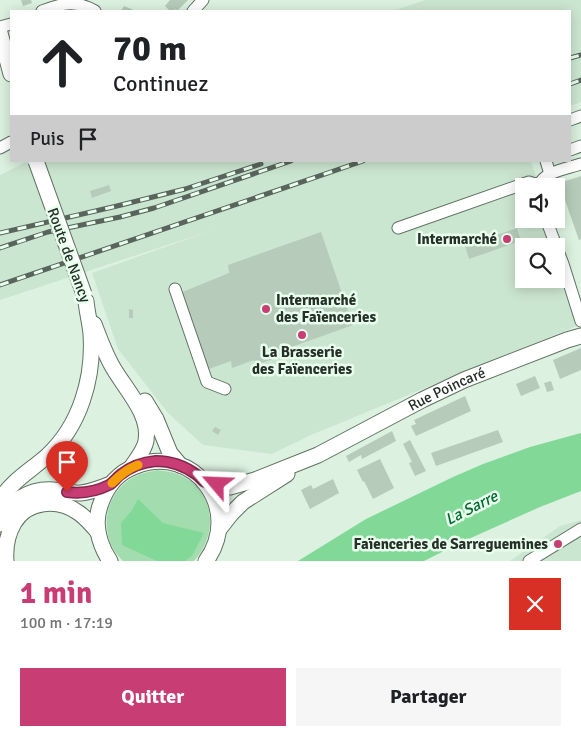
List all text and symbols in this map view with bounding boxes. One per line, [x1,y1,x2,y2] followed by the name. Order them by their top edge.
[113,27,187,70] text: 70 m
[30,30,95,95] icon: ahead
[113,70,208,97] text: Continuez
[74,125,102,153] icon: arrive
[30,127,64,151] text: Puis
[515,178,565,288] map controls
[515,178,565,228] button: sound
[44,205,94,305] street label: Route de Nancy
[417,230,497,248] place label: Intermarché
[501,233,513,245] marker: Intermarché
[515,238,565,288] button: search
[276,291,376,326] place label: Intermarché des Faïenceries
[260,303,272,315] marker: Intermarché des Faïenceries
[296,329,308,341] marker: La Brasserie des Faïenceries
[252,343,352,378] place label: La Brasserie des Faïenceries
[405,364,488,415] street label: Rue Poincaré
[46,441,88,492] pin
[53,448,81,476] icon: arrive
[190,457,242,509] position arrow
[442,486,502,530] water label: La Sarre
[354,535,548,553] place label: Faïenceries de Sarreguemines
[552,538,564,550] marker: Faïenceries de Sarreguemines
[20,575,92,612] text: 1 min
[509,578,561,630] button: close
[20,613,113,633] text: 100 m · 17:19
[20,668,286,726] button: Quitter
[296,668,561,726] button: Partager

